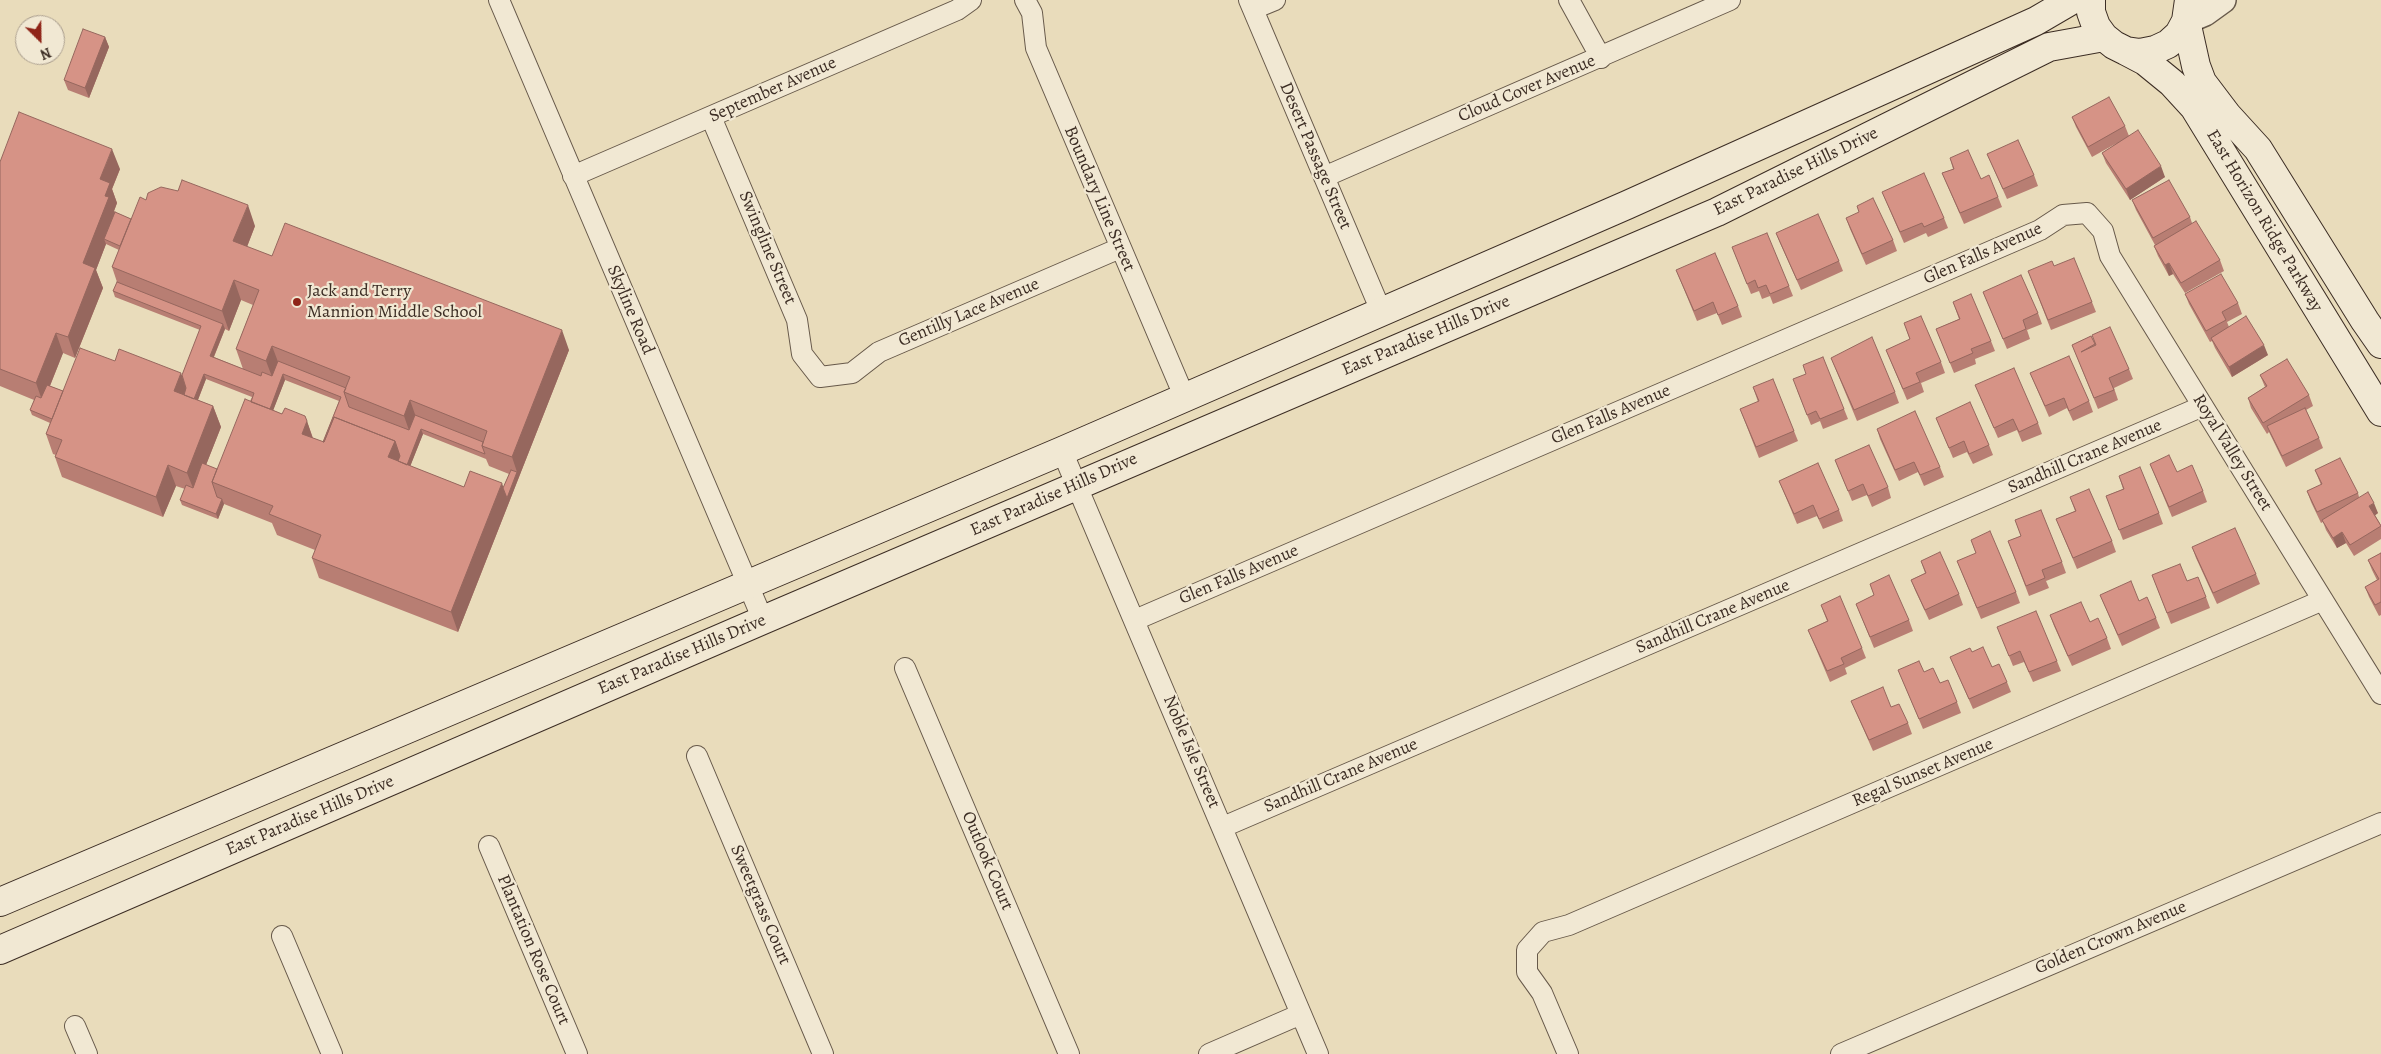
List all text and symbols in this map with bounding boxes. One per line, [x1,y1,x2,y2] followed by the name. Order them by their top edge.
[15,15,65,65] north arrow
[37,43,54,64] text: N
[1455,50,1599,128] street label: Cloud Cover Avenue
[706,52,840,128] street label: September Avenue
[1274,79,1356,233] street label: Desert Passage Street
[1059,123,1139,275] street label: Boundary Line Street
[1710,123,1882,221] street label: East Paradise Hills Drive
[2201,126,2327,316] street label: East Horizon Ridge Parkway
[733,188,801,308] street label: Swingline Street
[1920,218,2046,290] street label: Glen Falls Avenue
[602,262,658,358] street label: Skyline Road
[895,274,1043,352] street label: Gentilly Lace Avenue
[307,281,482,324] place label: Jack and Terry Mannion Middle School
[1339,291,1513,381] street label: East Paradise Hills Drive
[291,296,303,308] marker: Jack and Terry Mannion Middle School
[1548,380,1674,450] street label: Glen Falls Avenue
[2187,391,2277,515] street label: Royal Valley Street
[2005,415,2165,499] street label: Sandhill Crane Avenue
[967,448,1141,542] street label: East Paradise Hills Drive
[1176,540,1302,610] street label: Glen Falls Avenue
[1633,575,1793,659] street label: Sandhill Crane Avenue
[595,610,769,700] street label: East Paradise Hills Drive
[1158,692,1224,812] street label: Noble Isle Street
[1261,734,1421,818] street label: Sandhill Crane Avenue
[1849,734,1997,812] street label: Regal Sunset Avenue
[223,771,397,861] street label: East Paradise Hills Drive
[956,808,1018,914] street label: Outlook Court
[725,842,795,968] street label: Sweetgrass Court
[492,872,574,1028] street label: Plantation Rose Court
[2032,896,2190,980] street label: Golden Crown Avenue

